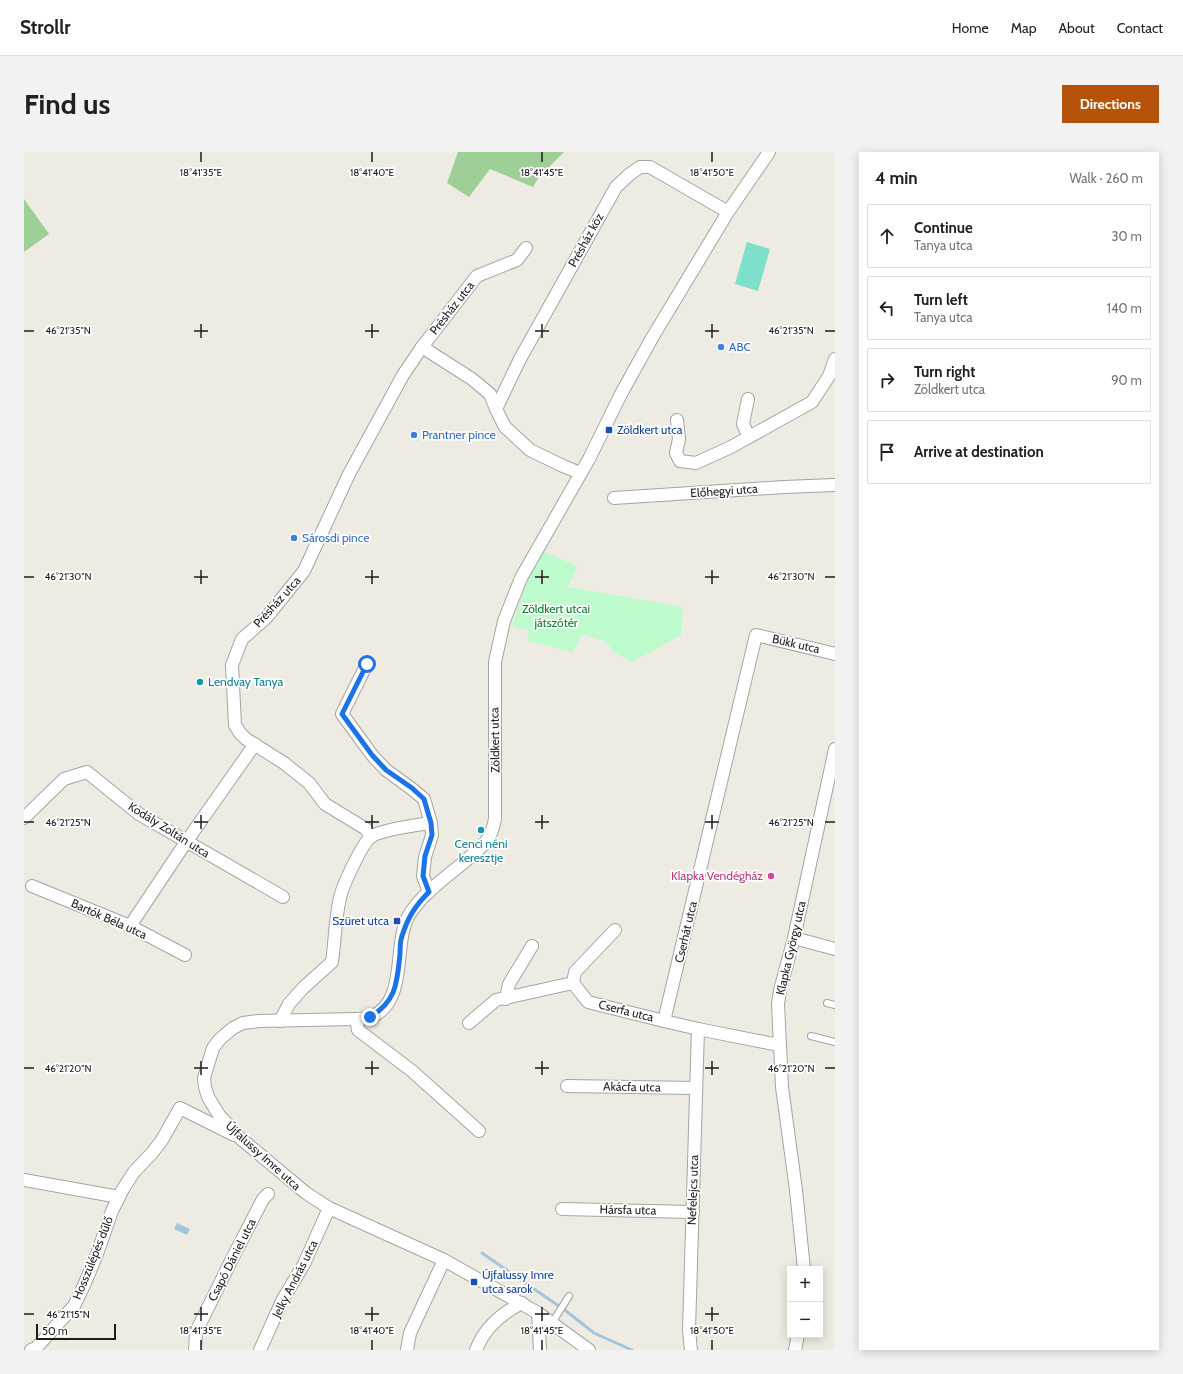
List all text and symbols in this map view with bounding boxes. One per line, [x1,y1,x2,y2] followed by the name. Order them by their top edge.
[20,16,71,39] text: Strollr
[952,19,989,37] text: Home
[1011,19,1036,37] text: Map
[1058,19,1095,37] text: About
[1117,19,1163,37] text: Contact
[1062,85,1159,123] button: Directions
[24,87,110,121] text: Find us
[180,166,223,179] text: 18°41'35"E
[350,166,394,179] text: 18°41'40"E
[521,166,564,179] text: 18°41'45"E
[690,166,734,179] text: 18°41'50"E
[875,168,918,188] text: 4 min
[1070,170,1143,186] text: Walk · 260 m
[565,210,607,269] street label: Présház köz
[914,219,973,237] text: Continue
[876,225,898,247] icon: ahead
[1112,228,1142,244] text: 30 m
[914,237,972,253] text: Tanya utca
[426,278,477,337] street label: Présház utca
[914,291,968,309] text: Turn left
[876,297,898,319] icon: left
[1107,300,1142,316] text: 140 m
[914,309,972,325] text: Tanya utca
[45,324,91,337] text: 46°21'35"N
[768,324,814,337] text: 46°21'35"N
[729,339,751,354] place label: ABC
[716,342,726,352] marker: ABC
[914,363,975,381] text: Turn right
[876,369,898,391] icon: right
[1111,372,1142,388] text: 90 m
[914,381,985,397] text: Zöldkert utca
[617,422,683,437] place label: Zöldkert utca
[604,425,614,435] marker: Zöldkert utca
[422,427,496,442] place label: Prantner pince
[409,430,419,440] marker: Prantner pince
[876,441,898,463] icon: arrive
[914,443,1044,461] text: Arrive at destination
[690,481,758,500] street label: Előhegyi utca
[302,530,369,545] place label: Sárosdi pince
[289,533,299,543] marker: Sárosdi pince
[44,570,92,583] text: 46°21'30"N
[767,570,815,583] text: 46°21'30"N
[250,573,304,630] street label: Présház utca
[522,601,590,630] park label: Zöldkert utcai játszótér
[771,631,822,656] street label: Bükk utca
[358,655,376,673] route start
[208,674,283,689] place label: Lendvay Tanya
[195,677,205,687] marker: Lendvay Tanya
[486,707,503,773] street label: Zöldkert utca
[126,799,213,861] street label: Kodály Zoltán utca
[45,816,91,829] text: 46°21'25"N
[768,816,814,829] text: 46°21'25"N
[476,825,486,835] marker: Cenci néni keresztje
[455,836,507,865] place label: Cenci néni keresztje
[671,868,763,883] place label: Klapka Vendégház
[766,871,776,881] marker: Klapka Vendégház
[69,895,150,942] street label: Bartók Béla utca
[671,899,700,964] street label: Cserhát utca
[772,899,809,996] street label: Klapka György utca
[332,913,389,928] place label: Szüret utca
[392,916,402,926] marker: Szüret utca
[597,996,655,1025] street label: Cserfa utca
[361,1008,379,1026] route end
[45,1062,91,1075] text: 46°21'20"N
[768,1062,814,1075] text: 46°21'20"N
[603,1078,661,1095] street label: Akácfa utca
[223,1118,304,1193] street label: Újfalussy Imre utca
[684,1154,701,1225] street label: Nefelejcs utca
[600,1202,657,1217] street label: Hársfa utca
[69,1214,116,1302] street label: Hosszúlépés dűlő
[204,1216,259,1304] street label: Csapó Dániel utca
[268,1237,321,1321] street label: Jelky András utca
[787,1266,823,1338] map controls
[787,1266,823,1302] button: +
[482,1267,554,1296] place label: Újfalussy Imre utca sarok
[469,1277,479,1287] marker: Újfalussy Imre utca sarok
[787,1302,823,1338] button: −
[46,1308,90,1321] text: 46°21'15"N
[36,1322,116,1341] scale bar
[42,1324,68,1338] text: 50 m
[180,1324,223,1337] text: 18°41'35"E
[350,1324,394,1337] text: 18°41'40"E
[521,1324,564,1337] text: 18°41'45"E
[690,1324,734,1337] text: 18°41'50"E

